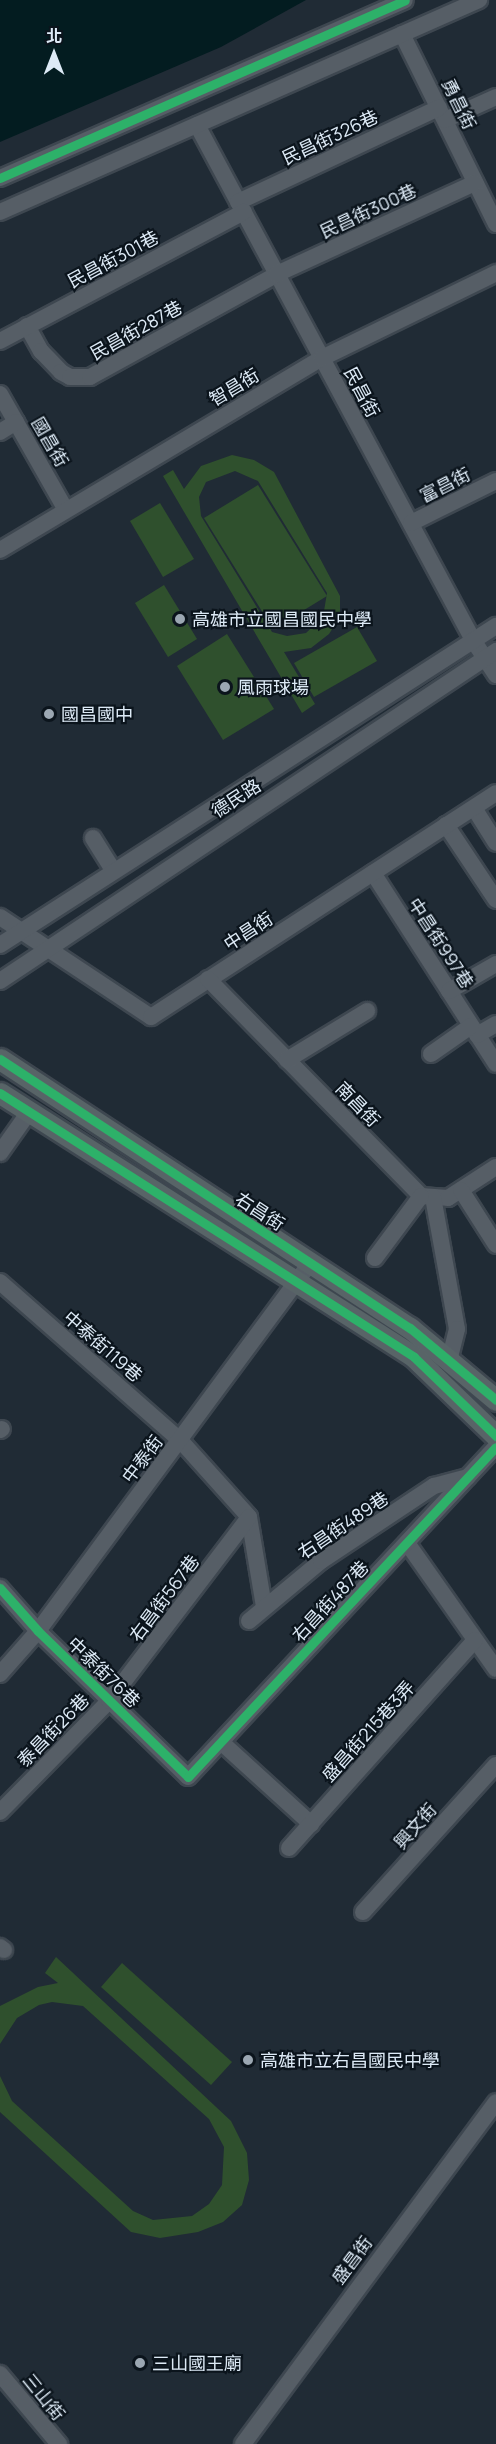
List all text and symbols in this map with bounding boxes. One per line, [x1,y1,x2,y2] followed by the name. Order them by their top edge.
[24,24,84,84] north arrow
[46,25,62,47] text: 北
[437,75,481,133] street label: 勇昌街
[279,105,381,169] street label: 民昌街326巷
[316,179,420,243] street label: 民昌街300巷
[64,226,162,292] street label: 民昌街301巷
[86,296,186,364] street label: 民昌街287巷
[340,363,384,421] street label: 民昌街
[205,364,263,410] street label: 智昌街
[27,413,73,471] street label: 國昌街
[416,463,474,507] street label: 富昌街
[192,608,372,630] place label: 高雄市立國昌國民中學
[173,612,187,626] marker: 高雄市立國昌國民中學
[237,676,309,698] place label: 風雨球場
[218,680,232,694] marker: 風雨球場
[61,703,133,725] place label: 國昌國中
[42,707,56,721] marker: 國昌國中
[207,774,265,822] street label: 德民路
[404,894,478,992] street label: 中昌街997巷
[219,907,277,955] street label: 中昌街
[331,1077,385,1131] street label: 南昌街
[231,1187,289,1235] street label: 右昌街
[59,1306,147,1386] street label: 中泰街119巷
[117,1431,167,1487] street label: 中泰街
[294,1487,392,1563] street label: 右昌街489巷
[125,1551,203,1645] street label: 右昌街567巷
[287,1556,373,1646] street label: 右昌街487巷
[63,1632,145,1712] street label: 中泰街76巷
[317,1676,419,1786] street label: 盛昌街215巷3弄
[13,1689,93,1771] street label: 泰昌街26巷
[389,1799,441,1853] street label: 興文街
[260,2049,440,2071] place label: 高雄市立右昌國民中學
[241,2053,255,2067] marker: 高雄市立右昌國民中學
[327,2232,377,2288] street label: 盛昌街
[152,2352,242,2374] place label: 三山國王廟
[133,2356,147,2370] marker: 三山國王廟
[19,2369,69,2425] street label: 三山街

